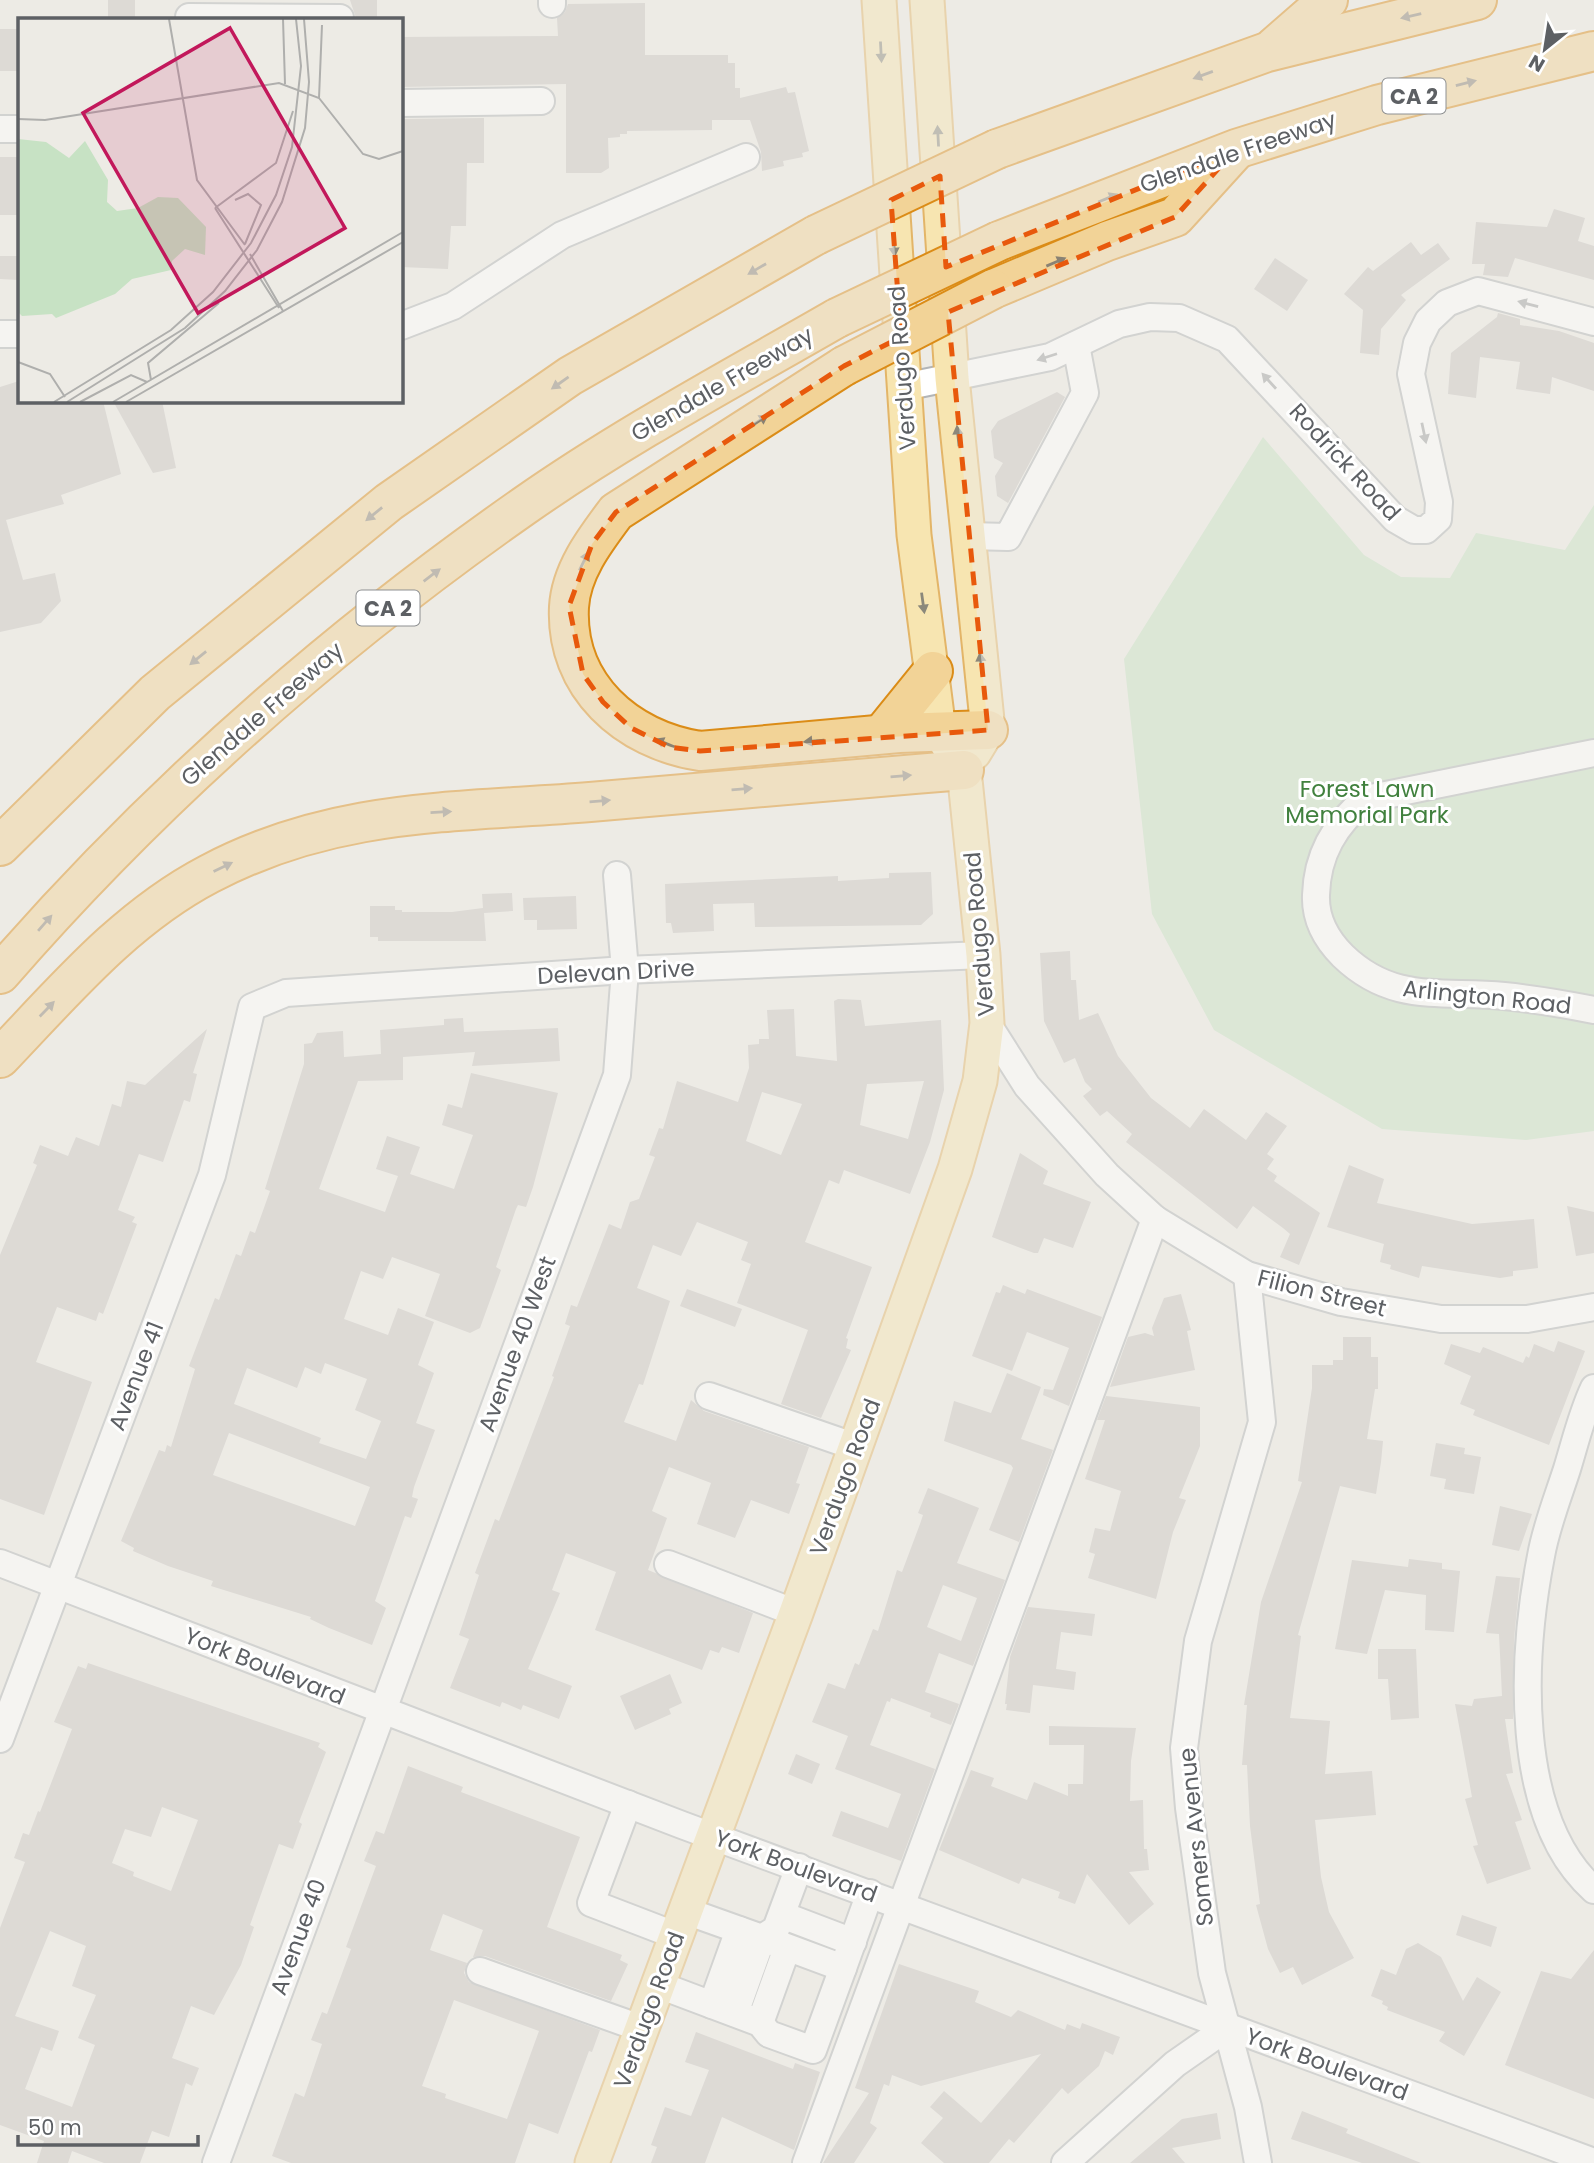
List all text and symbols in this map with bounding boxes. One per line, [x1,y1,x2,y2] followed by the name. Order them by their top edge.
[1399,10,1421,21] one-way arrow
[1510,14,1580,84] north arrow
[18,18,402,402] inset map
[876,42,887,64] one-way arrow
[1524,48,1550,79] text: N
[1193,70,1214,81] one-way arrow
[1455,77,1477,88] one-way arrow
[1382,78,1446,114] road number: CA 2
[1136,103,1341,201] street label: Glendale Freeway
[932,125,943,147] one-way arrow
[1098,192,1119,203] one-way arrow
[889,235,900,257] one-way arrow
[1046,257,1067,268] one-way arrow
[747,263,767,275] one-way arrow
[880,285,924,451] street label: Verdugo Road
[1517,298,1539,309] one-way arrow
[625,319,819,449] street label: Glendale Freeway
[1036,352,1057,363] one-way arrow
[1261,373,1277,390] one-way arrow
[551,376,569,390] one-way arrow
[1282,396,1408,528] street label: Rodrick Road
[749,415,768,428] one-way arrow
[1418,422,1429,444] one-way arrow
[952,425,963,447] one-way arrow
[366,507,384,522] one-way arrow
[578,551,589,571] one-way arrow
[423,568,441,582] one-way arrow
[356,590,420,626] road number: CA 2
[918,592,929,614] one-way arrow
[174,634,350,794] street label: Glendale Freeway
[189,650,207,665] one-way arrow
[975,651,986,673] one-way arrow
[803,736,825,747] one-way arrow
[654,738,675,749] one-way arrow
[890,770,912,781] one-way arrow
[1285,773,1449,831] park label: Forest Lawn Memorial Park
[731,783,753,794] one-way arrow
[590,795,612,806] one-way arrow
[431,806,453,817] one-way arrow
[956,850,1002,1018] street label: Verdugo Road
[213,861,233,873] one-way arrow
[37,914,53,932] one-way arrow
[537,952,695,992] street label: Delevan Drive
[1401,972,1573,1022] street label: Arlington Road
[39,1000,55,1018] one-way arrow
[470,1252,564,1436] street label: Avenue 40 West
[1254,1262,1390,1324] street label: Filion Street
[101,1317,171,1435] street label: Avenue 41
[802,1394,888,1560] street label: Verdugo Road
[180,1619,350,1713] street label: York Boulevard
[1171,1746,1221,1928] street label: Somers Avenue
[710,1822,882,1910] street label: York Boulevard
[262,1874,334,2000] street label: Avenue 40
[606,1927,692,2093] street label: Verdugo Road
[1241,2020,1413,2108] street label: York Boulevard
[18,2104,198,2148] scale bar
[28,2113,82,2142] text: 50 m

